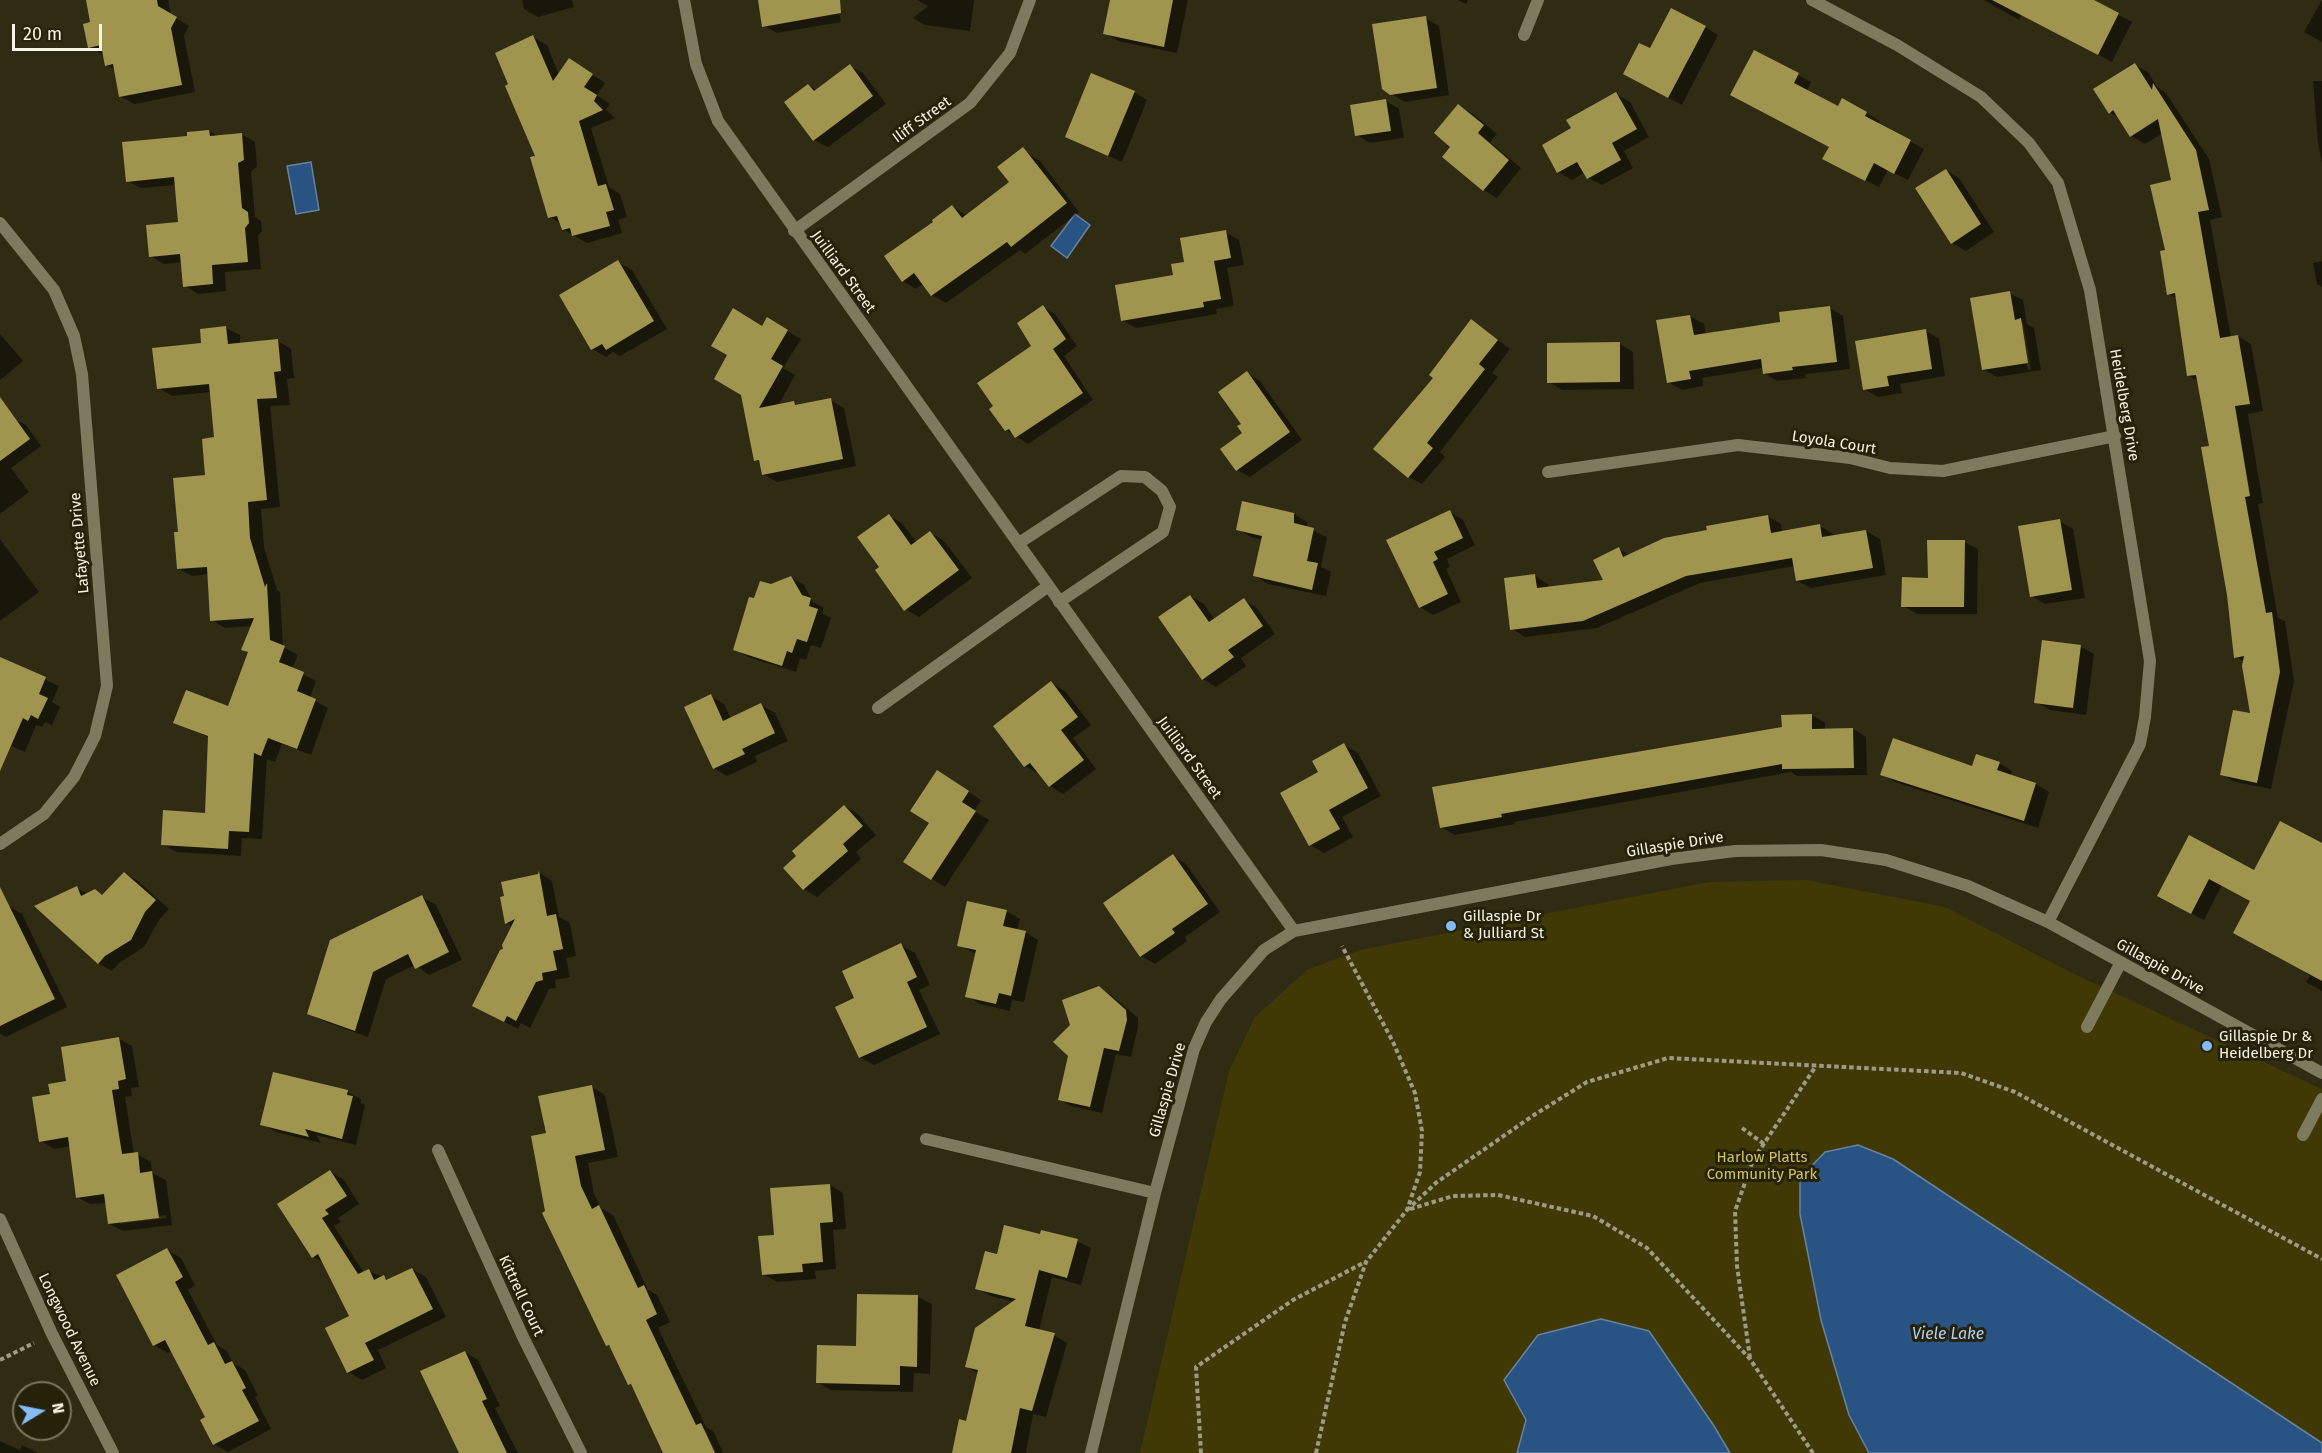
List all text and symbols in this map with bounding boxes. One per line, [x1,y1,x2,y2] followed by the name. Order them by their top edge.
[15,12,105,50] scale bar
[23,23,62,45] text: 20 m
[889,93,955,147] street label: Iliff Street
[807,227,879,317] street label: Juilliard Street
[2105,347,2143,463] street label: Heidelberg Drive
[1791,427,1877,459] street label: Loyola Court
[67,492,93,594] street label: Lafayette Drive
[1153,713,1225,803] street label: Juilliard Street
[1625,828,1725,862] street label: Gillaspie Drive
[1463,908,1544,943] place label: Gillaspie Dr & Julliard St
[1444,919,1458,933] marker: Gillaspie Dr & Julliard St
[2113,935,2207,999] street label: Gillaspie Drive
[2219,1028,2313,1063] place label: Gillaspie Dr & Heidelberg Dr
[2200,1039,2214,1053] marker: Gillaspie Dr & Heidelberg Dr
[1146,1040,1190,1140] street label: Gillaspie Drive
[1707,1149,1817,1184] park label: Harlow Platts Community Park
[494,1253,548,1339] street label: Kittrell Court
[34,1271,104,1389] street label: Longwood Avenue
[1912,1325,1984,1345] water label: Viele Lake
[12,1381,72,1441] north arrow
[48,1401,69,1415] text: N

